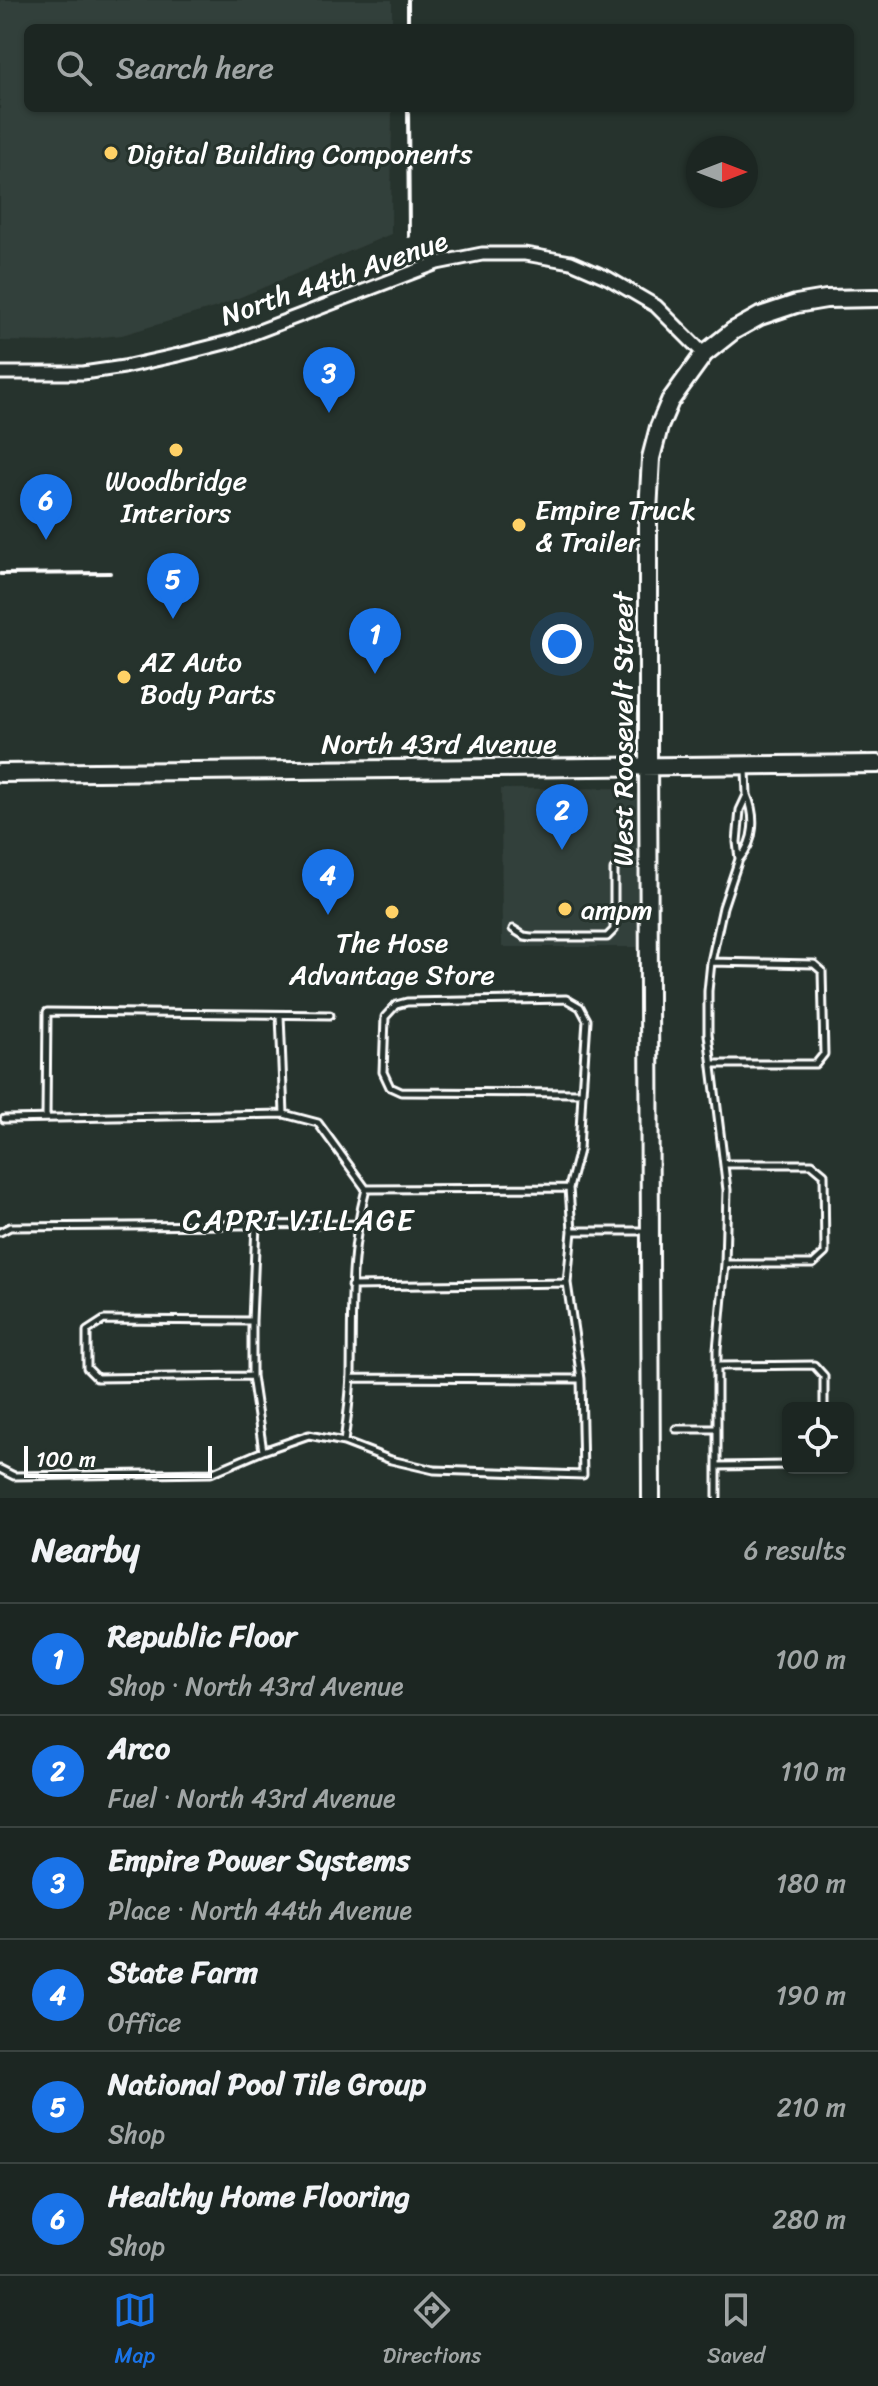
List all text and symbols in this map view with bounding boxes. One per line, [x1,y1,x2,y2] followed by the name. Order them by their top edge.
[24,24,854,112] search box
[116,41,274,95] text: Search here
[52,46,96,90] icon: search
[127,129,473,178] place label: Digital Building Components
[686,136,758,208] north arrow
[102,144,120,162] marker: Digital Building Components
[214,216,454,340] street label: North 44th Avenue
[303,347,355,413] pin: 3
[167,441,185,459] marker: Woodbridge Interiors
[105,456,247,537] place label: Woodbridge Interiors
[20,474,72,540] pin: 6
[535,485,696,566] place label: Empire Truck & Trailer
[510,516,528,534] marker: Empire Truck & Trailer
[147,553,199,619] pin: 5
[598,590,647,866] street label: West Roosevelt Street
[349,608,401,674] pin: 1
[542,624,582,664] your location
[139,637,276,718] place label: AZ Auto Body Parts
[115,668,133,686] marker: AZ Auto Body Parts
[321,719,557,768] street label: North 43rd Avenue
[536,784,588,850] pin: 2
[302,849,354,915] pin: 4
[581,885,653,934] place label: ampm
[556,900,574,918] marker: ampm
[383,903,401,921] marker: The Hose Advantage Store
[288,918,495,999] place label: The Hose Advantage Store
[183,1193,416,1247] district label: CAPRI VILLAGE
[782,1402,854,1474] map controls
[782,1402,854,1474] button: locate
[36,1440,96,1479] text: 100 m
[24,1442,212,1478] scale bar
[32,1520,140,1580] text: Nearby
[744,1527,846,1573] text: 6 results
[108,1609,297,1663] text: Republic Floor
[52,1636,64,1682] text: 1
[775,1636,846,1682] text: 100 m
[108,1663,404,1709] text: Shop · North 43rd Avenue
[108,1721,170,1775] text: Arco
[50,1748,66,1794] text: 2
[781,1748,846,1794] text: 110 m
[108,1775,396,1821] text: Fuel · North 43rd Avenue
[108,1833,410,1887] text: Empire Power Systems
[51,1860,65,1906] text: 3
[776,1860,846,1906] text: 180 m
[108,1887,412,1933] text: Place · North 44th Avenue
[108,1945,258,1999] text: State Farm
[50,1972,66,2018] text: 4
[776,1972,846,2018] text: 190 m
[108,1999,181,2045] text: Office
[108,2057,426,2111] text: National Pool Tile Group
[50,2084,66,2130] text: 5
[777,2084,846,2130] text: 210 m
[108,2111,165,2157] text: Shop
[108,2169,410,2223] text: Healthy Home Flooring
[51,2196,65,2242] text: 6
[772,2196,846,2242] text: 280 m
[108,2223,165,2269] text: Shop
[113,2288,157,2375] tab: Map
[383,2288,481,2375] tab: Directions
[707,2288,765,2375] tab: Saved

